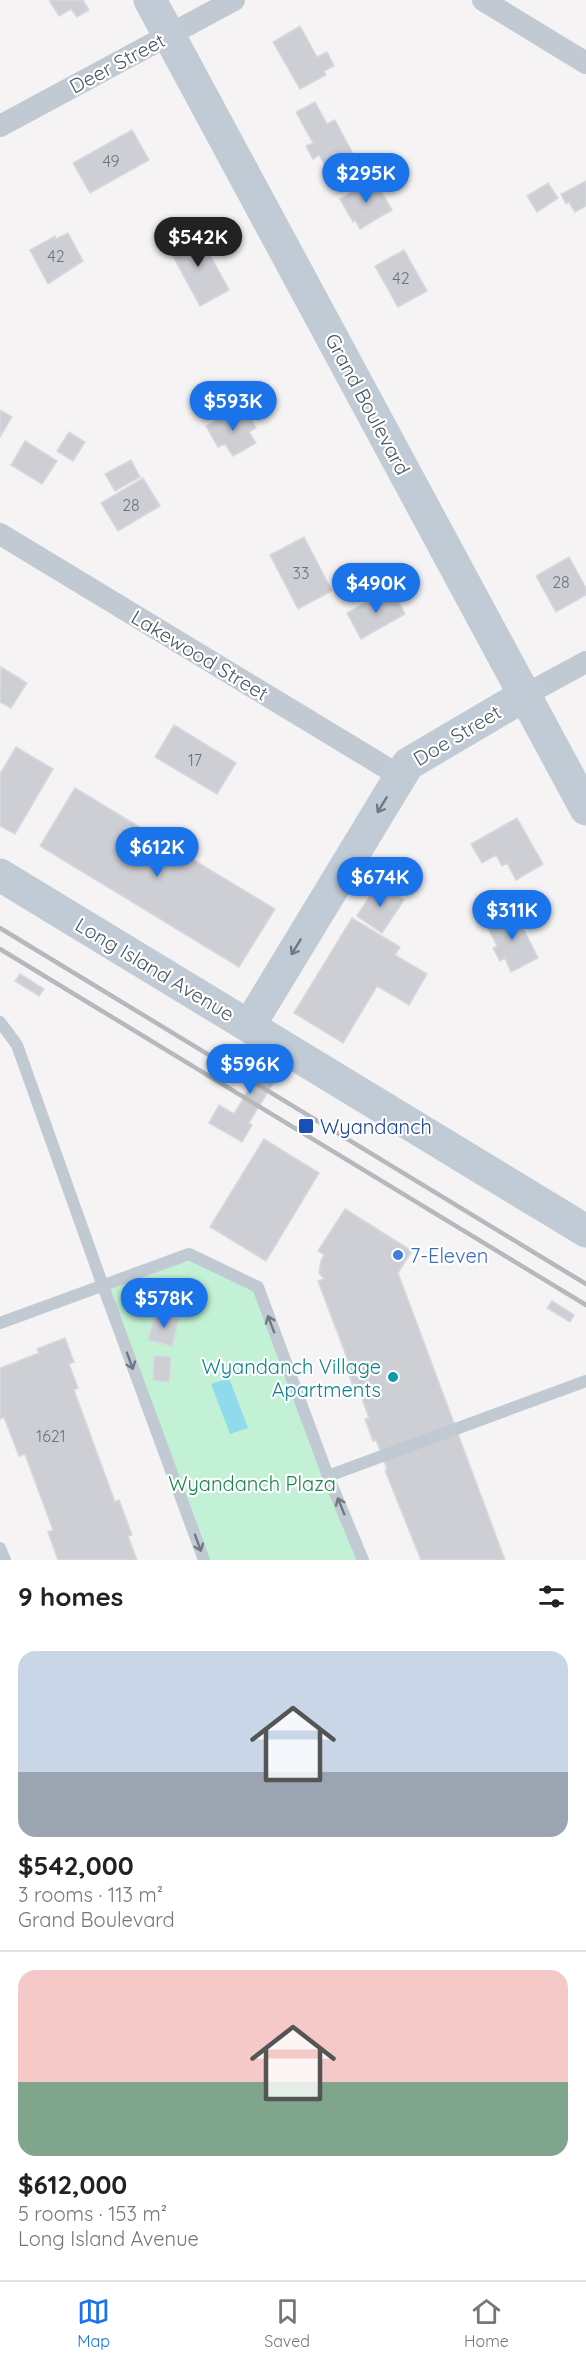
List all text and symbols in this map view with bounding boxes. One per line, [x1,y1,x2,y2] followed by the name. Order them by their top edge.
[65,27,169,99] street label: Deer Street
[102,151,120,171] house number: 49
[324,153,408,204] pin: $295K
[336,160,396,185] text: $295K
[156,217,240,268] pin: $542K
[168,224,228,249] text: $542K
[47,246,65,266] house number: 42
[392,268,410,288] house number: 42
[320,329,416,479] street label: Grand Boulevard
[191,381,275,432] pin: $593K
[204,388,262,413] text: $593K
[122,495,140,515] house number: 28
[293,563,309,583] house number: 33
[334,563,418,614] pin: $490K
[346,570,406,595] text: $490K
[552,572,570,592] house number: 28
[127,604,273,706] street label: Lakewood Street
[409,699,506,771] street label: Doe Street
[188,750,202,770] house number: 17
[376,796,388,813] one-way arrow
[115,827,199,878] pin: $612K
[130,834,184,859] text: $612K
[338,857,422,908] pin: $674K
[351,864,409,889] text: $674K
[470,890,554,941] pin: $311K
[486,897,538,922] text: $311K
[71,912,239,1026] street label: Long Island Avenue
[290,938,302,955] one-way arrow
[208,1044,292,1095] pin: $596K
[221,1051,279,1076] text: $596K
[320,1114,432,1139] place label: Wyandanch
[297,1117,315,1135] marker: Wyandanch
[410,1243,488,1268] place label: 7-Eleven
[391,1248,405,1262] marker: 7-Eleven
[122,1278,206,1329] pin: $578K
[135,1285,193,1310] text: $578K
[265,1315,276,1333] one-way arrow
[126,1351,137,1369] one-way arrow
[201,1354,381,1402] place label: Wyandanch Village Apartments
[386,1370,400,1384] marker: Wyandanch Village Apartments
[36,1426,66,1446] house number: 1621
[168,1471,336,1496] park label: Wyandanch Plaza
[335,1497,346,1516] one-way arrow
[194,1534,205,1552] one-way arrow
[18,1580,123,1613] text: 9 homes
[535,1580,568,1613] icon: filters
[239,1690,347,1798] icon: home
[18,1849,134,1882] text: $542,000
[18,1882,163,1907] text: 3 rooms · 113 m²
[18,1907,175,1932] text: Grand Boulevard
[239,2009,347,2117] icon: home
[18,2168,127,2201] text: $612,000
[18,2201,167,2226] text: 5 rooms · 153 m²
[18,2226,199,2251] text: Long Island Avenue
[77,2295,110,2351] tab: Map
[264,2295,310,2351] tab: Saved
[464,2295,509,2351] tab: Home

